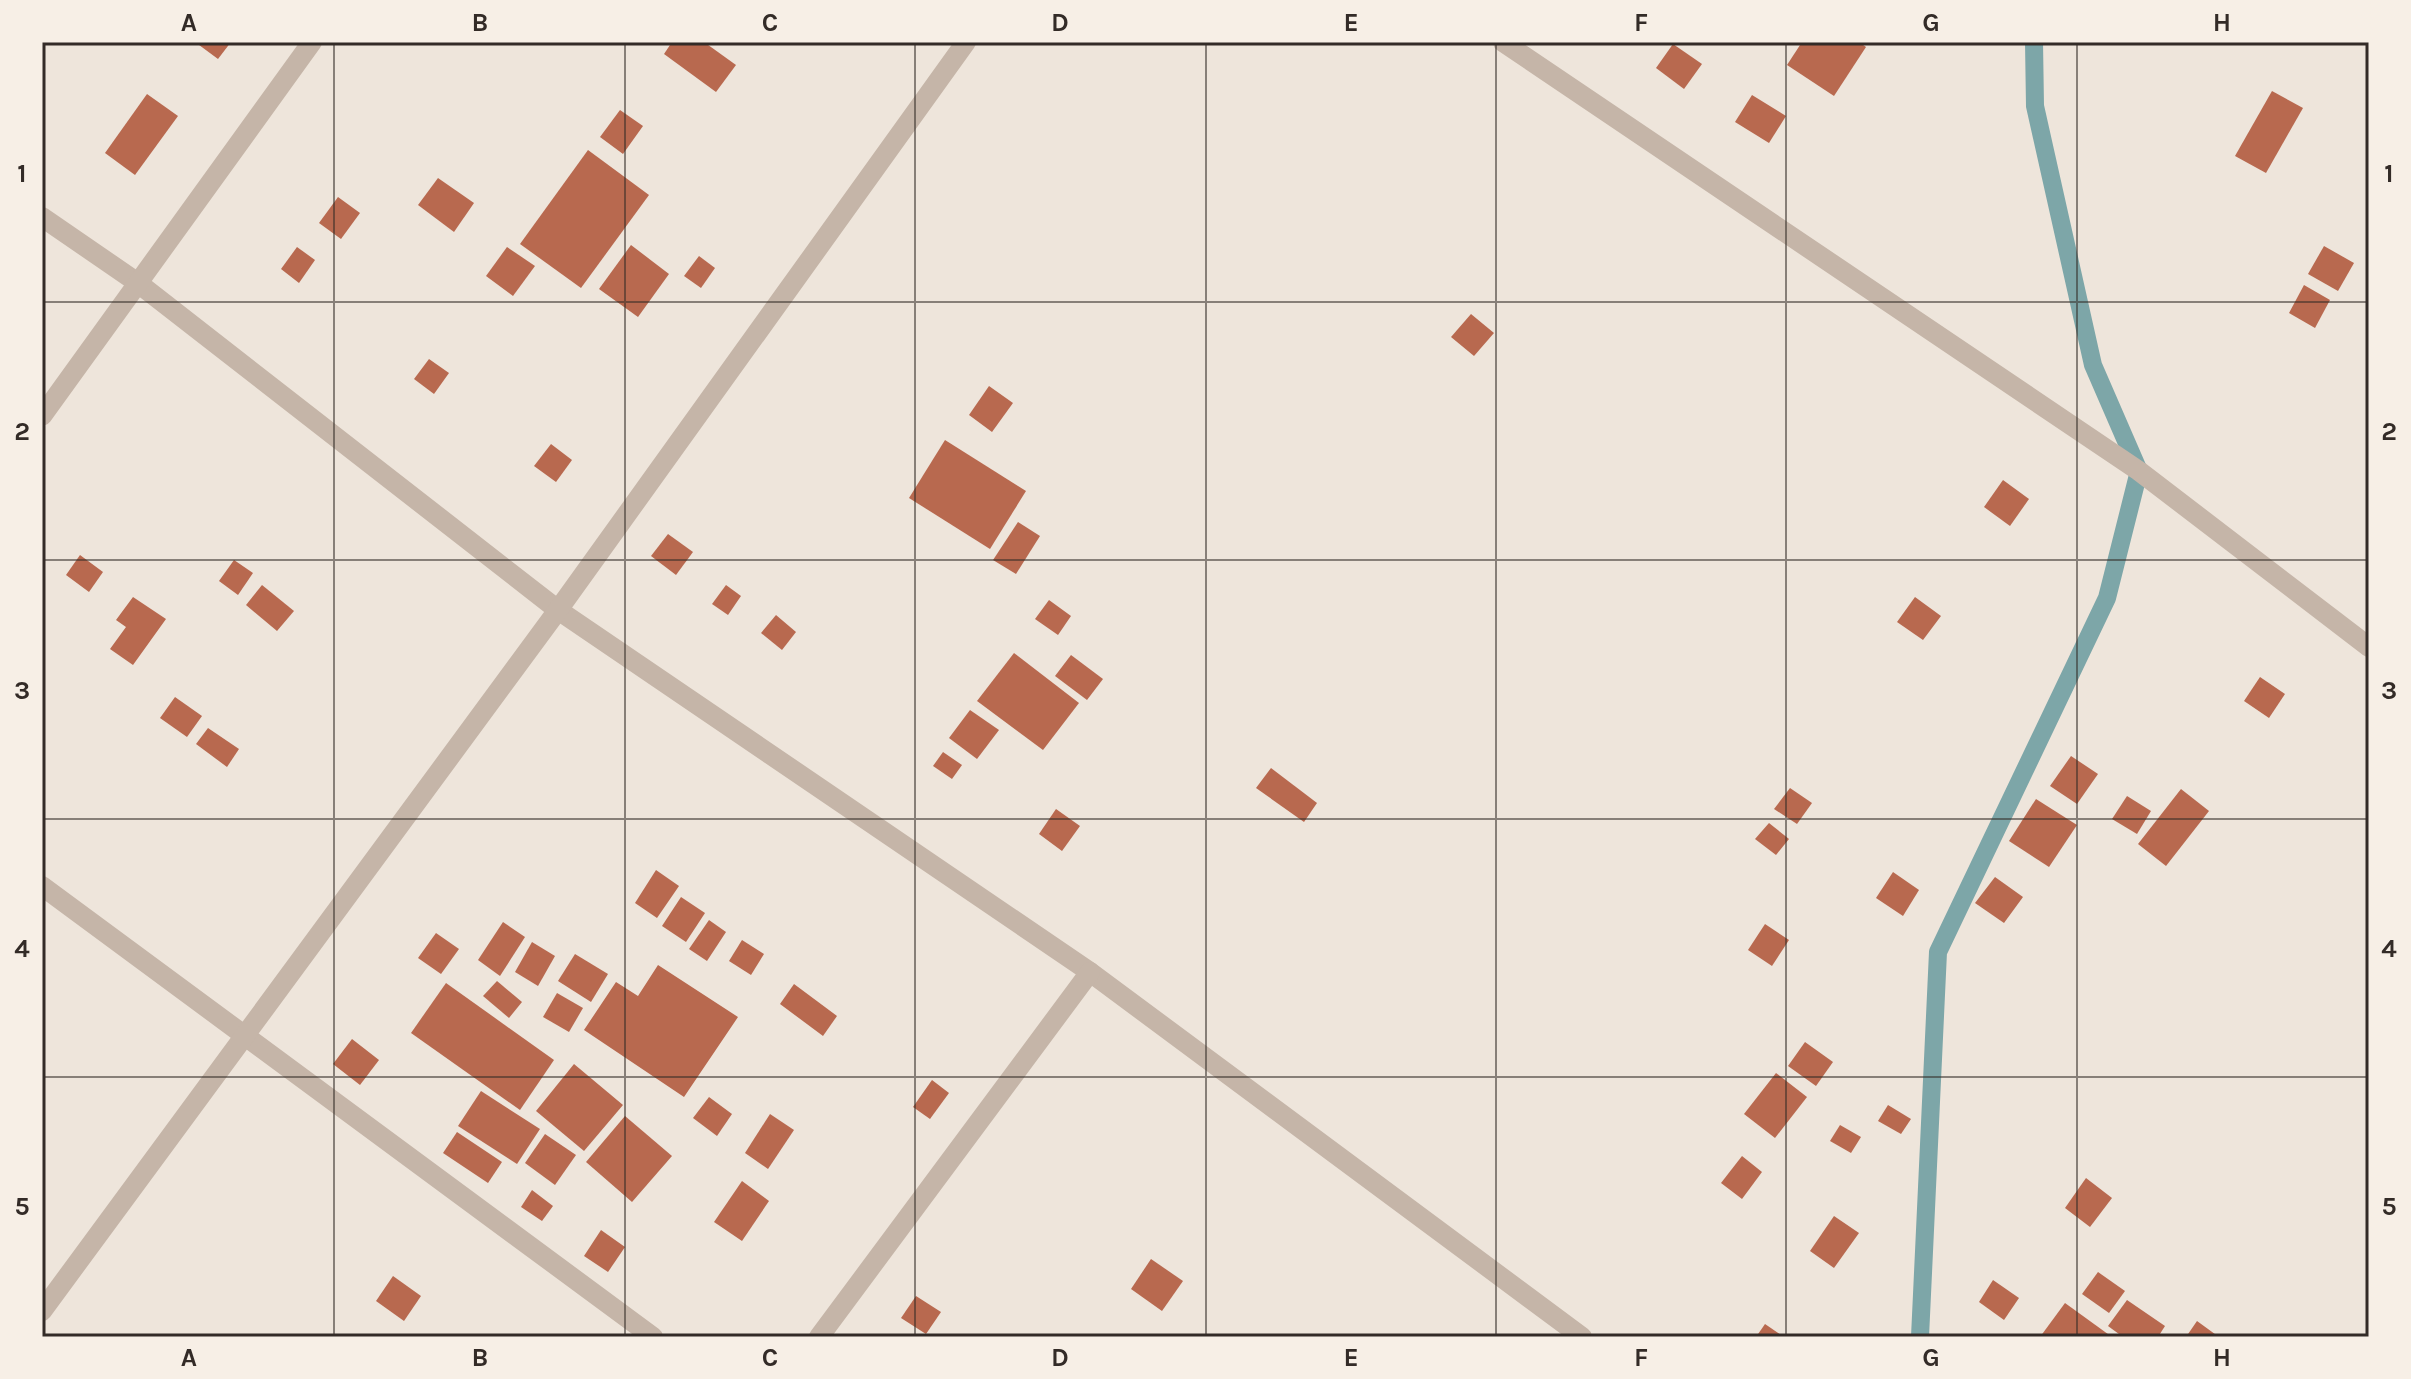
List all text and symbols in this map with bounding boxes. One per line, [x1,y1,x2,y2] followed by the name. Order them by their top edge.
[181,7,197,38] text: A
[472,7,488,38] text: B
[762,7,778,38] text: C
[1051,7,1069,38] text: D
[1343,7,1359,38] text: E
[1634,7,1648,38] text: F
[1922,7,1940,38] text: G
[2213,7,2231,38] text: H
[17,158,27,189] text: 1
[2384,158,2394,189] text: 1
[14,416,30,447] text: 2
[2381,416,2397,447] text: 2
[14,675,30,706] text: 3
[2381,675,2397,706] text: 3
[14,933,30,964] text: 4
[2381,933,2397,964] text: 4
[14,1191,30,1222] text: 5
[2381,1191,2397,1222] text: 5
[181,1342,197,1373] text: A
[472,1342,488,1373] text: B
[762,1342,778,1373] text: C
[1051,1342,1069,1373] text: D
[1343,1342,1359,1373] text: E
[1634,1342,1648,1373] text: F
[1922,1342,1940,1373] text: G
[2213,1342,2231,1373] text: H

